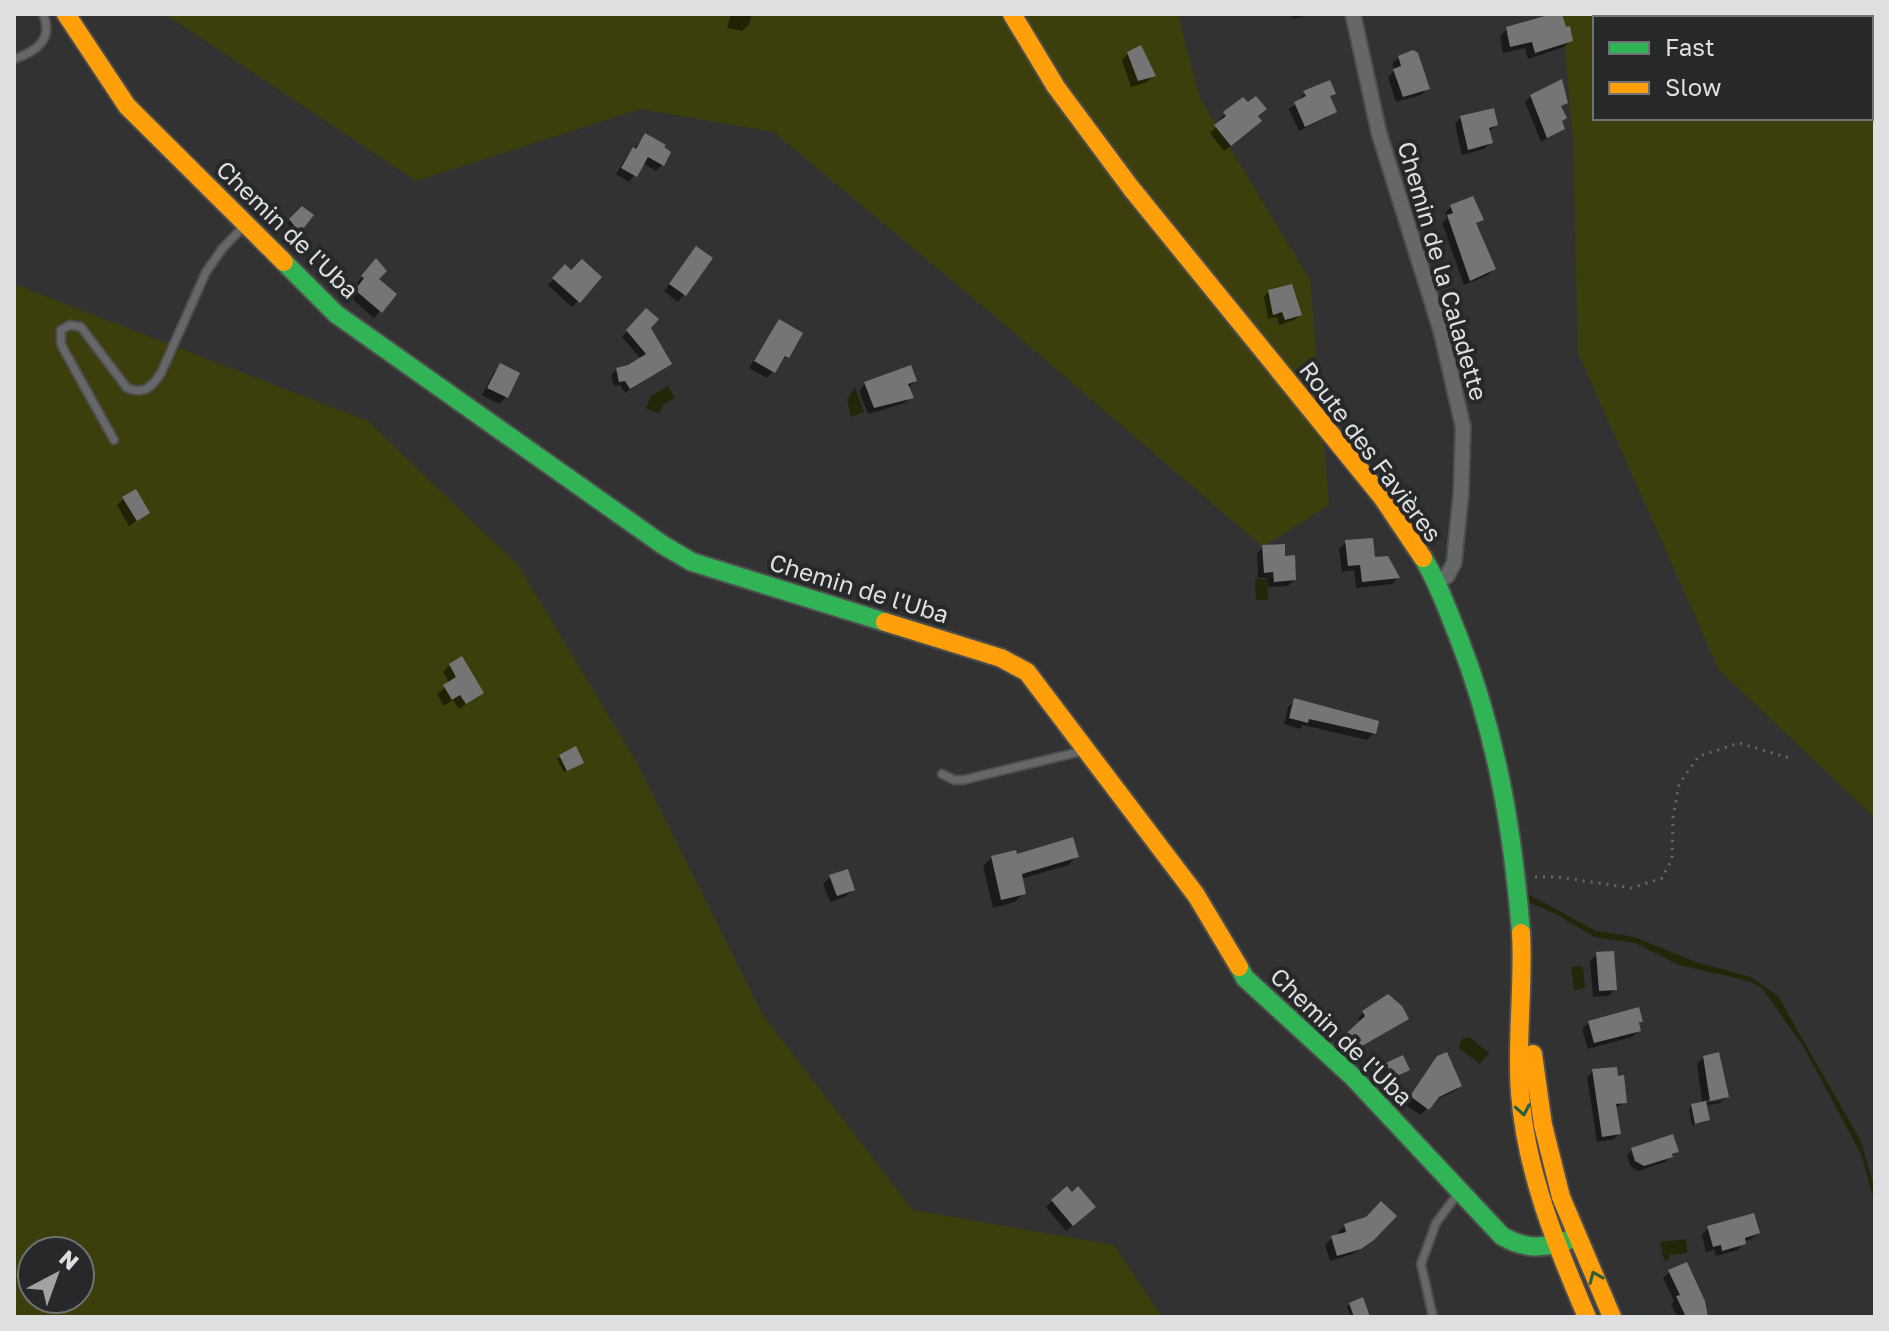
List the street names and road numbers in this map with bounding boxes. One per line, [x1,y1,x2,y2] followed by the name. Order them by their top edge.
[1393,138,1494,403] street label: Chemin de la Caladette
[211,154,365,304] street label: Chemin de l'Uba
[1294,355,1448,547] street label: Route des Favières
[766,547,953,629] street label: Chemin de l'Uba
[1265,961,1419,1111] street label: Chemin de l'Uba

